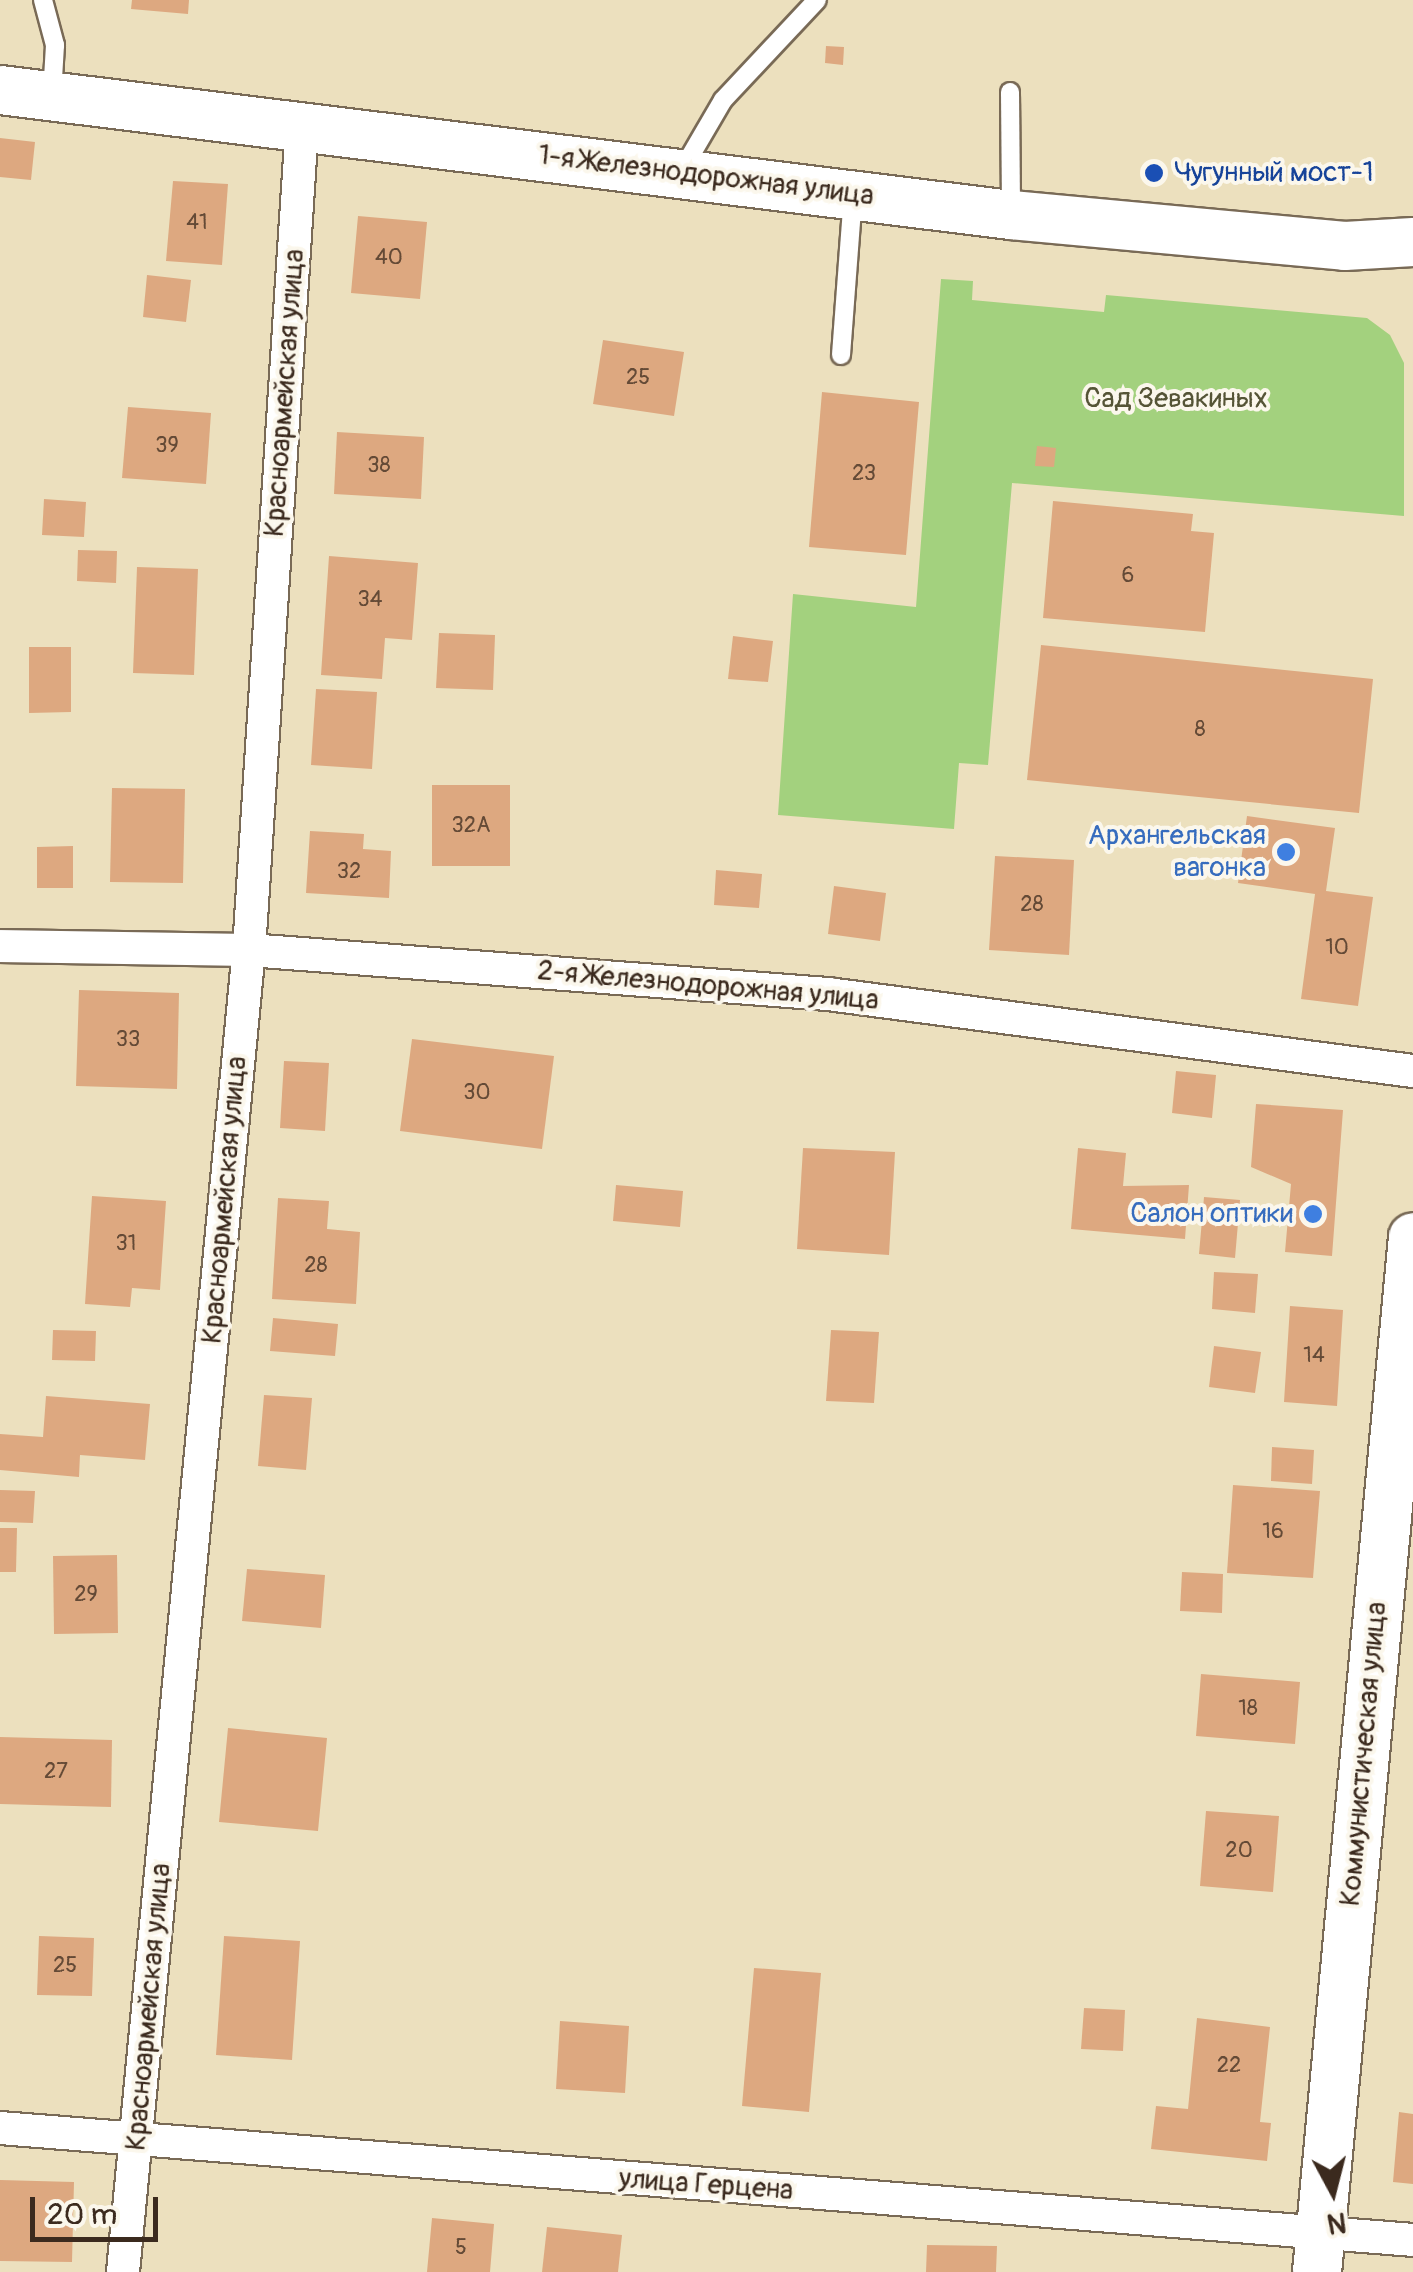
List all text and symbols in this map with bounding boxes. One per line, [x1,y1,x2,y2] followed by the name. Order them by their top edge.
[536,139,876,213] street label: 1-я Железнодорожная улица
[1174,156,1374,190] place label: Чугунный мост-1
[1143,162,1165,184] marker: Чугунный мост-1
[186,210,208,236] house number: 41
[375,245,403,271] house number: 40
[258,248,312,538] street label: Красноармейская улица
[626,365,650,391] house number: 25
[1084,382,1268,416] park label: Сад Зевакиных
[155,433,179,459] house number: 39
[367,453,391,479] house number: 38
[852,461,876,487] house number: 23
[1122,563,1134,589] house number: 6
[357,587,383,613] house number: 34
[1194,717,1206,743] house number: 8
[452,813,490,839] house number: 32А
[1088,819,1266,885] place label: Архангельская вагонка
[1275,841,1297,863] marker: Архангельская вагонка
[337,859,361,885] house number: 32
[1020,892,1044,918] house number: 28
[1325,935,1349,961] house number: 10
[536,954,880,1018] street label: 2-я Железнодорожная улица
[116,1027,140,1053] house number: 33
[196,1055,254,1345] street label: Красноармейская улица
[463,1080,491,1106] house number: 30
[1130,1197,1293,1231] place label: Салон оптики
[1302,1203,1324,1225] marker: Салон оптики
[116,1231,136,1257] house number: 31
[304,1253,328,1279] house number: 28
[1303,1343,1325,1369] house number: 14
[1262,1519,1284,1545] house number: 16
[74,1582,98,1608] house number: 29
[1334,1601,1394,1907] street label: Коммунистическая улица
[1238,1696,1258,1722] house number: 18
[44,1759,68,1785] house number: 27
[1225,1838,1253,1864] house number: 20
[120,1862,178,2152] street label: Красноармейская улица
[53,1953,77,1979] house number: 25
[1217,2053,1241,2079] house number: 22
[1283,2142,1383,2242] north arrow
[618,2162,794,2208] street label: улица Герцена
[35,2177,162,2239] scale bar
[47,2196,117,2233] text: 20 m
[1325,2204,1348,2241] text: N
[455,2235,467,2261] house number: 5

